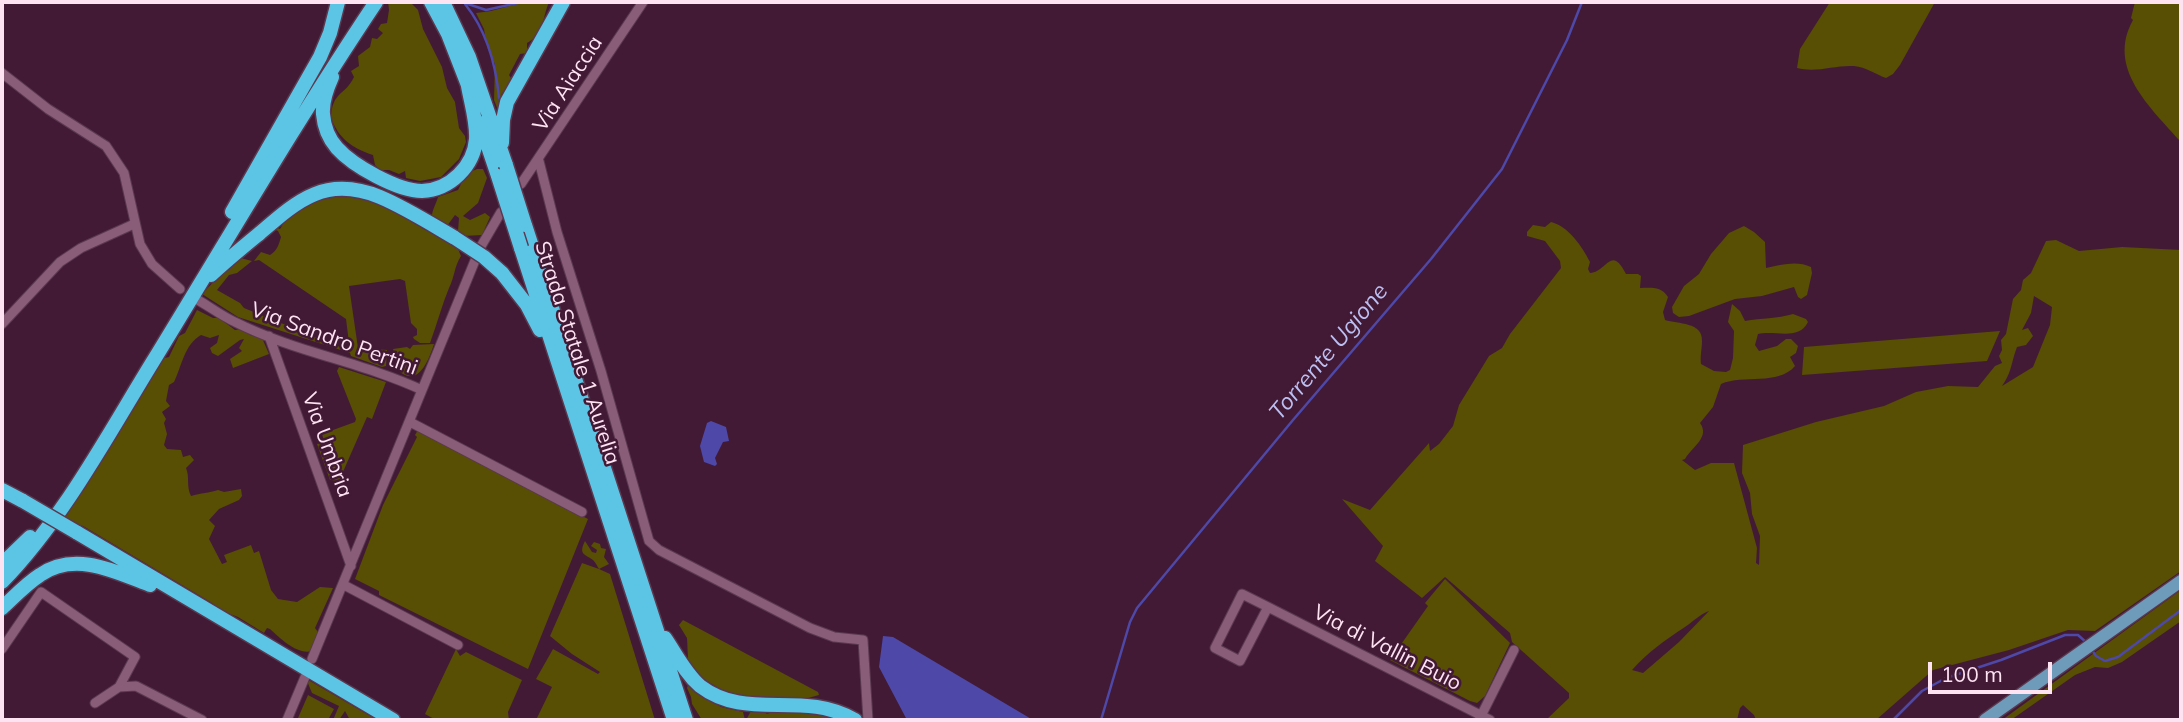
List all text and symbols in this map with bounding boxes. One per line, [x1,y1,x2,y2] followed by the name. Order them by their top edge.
[528,31,608,137] street label: Via Aiaccia
[529,238,625,468] street label: Strada Statale 1 Aurelia
[1264,278,1394,426] water label: Torrente Ugione
[247,297,421,381] street label: Via Sandro Pertini
[296,389,358,501] street label: Via Umbria
[1309,600,1465,696] street label: Via di Vallin Buio
[1931,648,2055,692] scale bar
[1941,661,2003,687] text: 100 m

